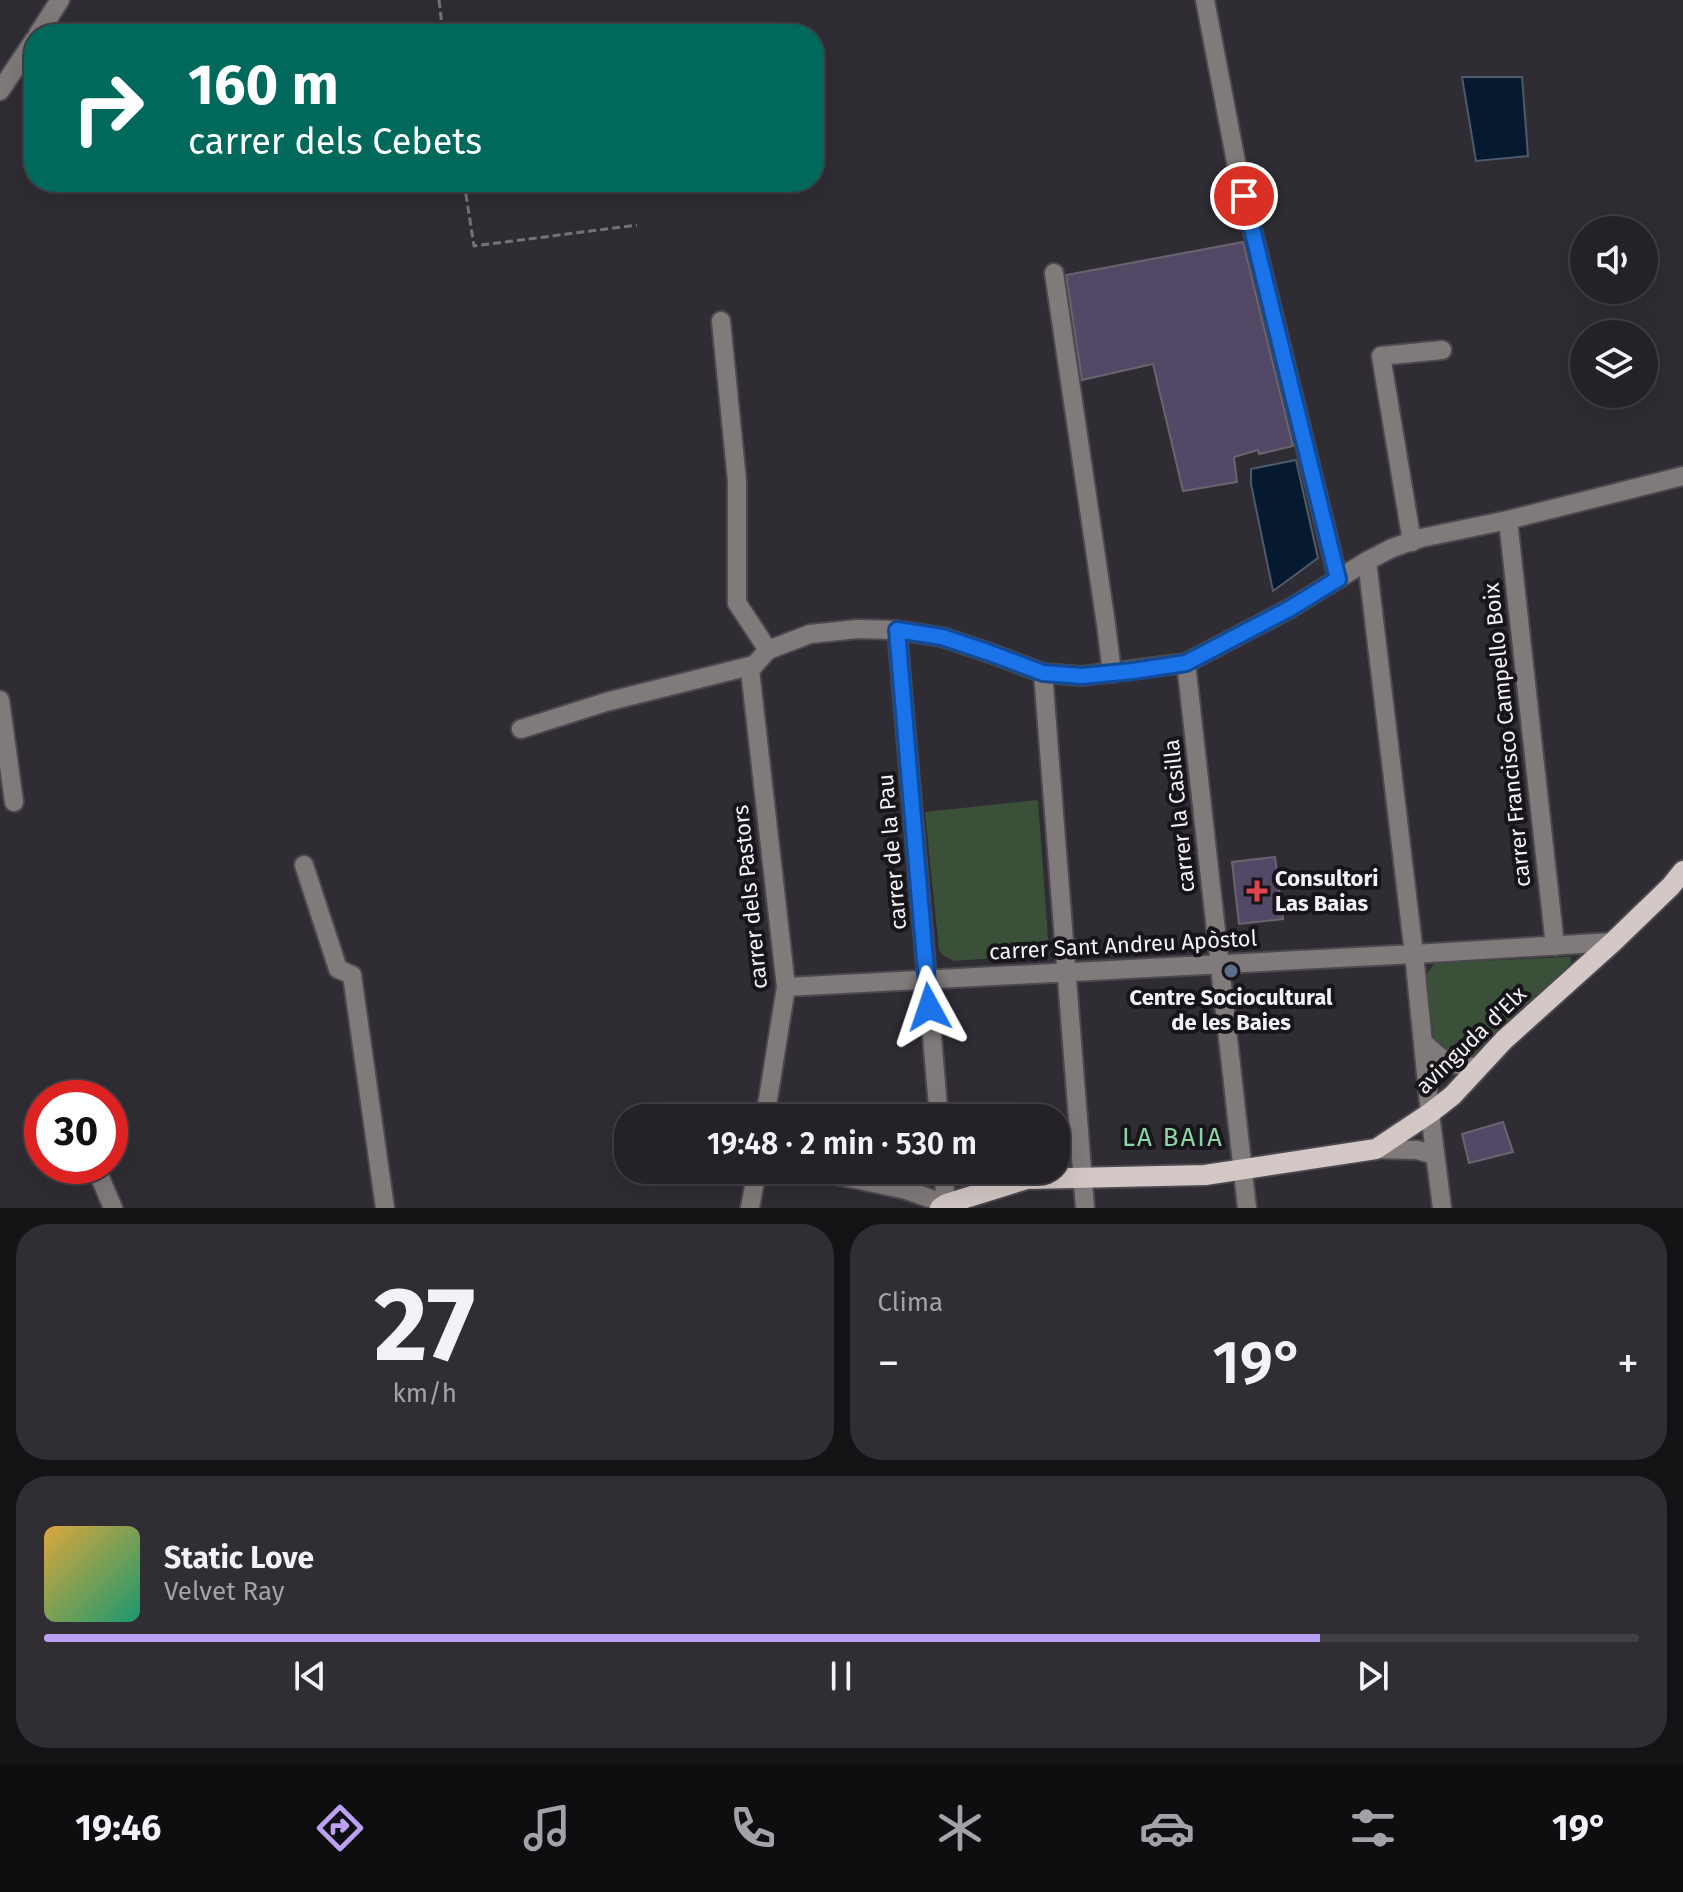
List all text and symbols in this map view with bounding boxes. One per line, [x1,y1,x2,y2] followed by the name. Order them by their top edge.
[188,52,339,119] text: 160 m
[56,56,160,160] icon: right
[188,120,482,164] text: carrer dels Cebets
[1210,162,1278,230] pin
[1222,174,1266,218] icon: arrive
[1570,216,1658,408] map controls
[1570,216,1658,304] button: sound
[1570,320,1658,408] button: layers
[1478,581,1536,888] street label: carrer Francisco Campello Boix
[1158,738,1200,894] street label: carrer la Casilla
[872,773,912,931] street label: carrer de la Pau
[727,804,773,990] street label: carrer dels Pastors
[1275,865,1378,917] place label: Consultori Las Baias
[1246,880,1268,902] marker: Consultori Las Baias
[988,924,1258,966] street label: carrer Sant Andreu Apòstol
[1222,962,1240,980] marker: Centre Sociocultural de les Baies
[887,965,971,1049] position arrow
[1410,980,1532,1099] street label: avinguda d'Elx
[1129,984,1333,1036] place label: Centre Sociocultural de les Baies
[24,1080,128,1184] speed limit sign: 30
[1122,1122,1224,1153] district label: LA BAIA
[707,1126,977,1162] text: 19:48 · 2 min · 530 m
[374,1263,475,1388] text: 27
[878,1287,943,1318] text: Clima
[1212,1327,1304,1399] text: 19°
[878,1337,900,1390] text: −
[1617,1337,1639,1390] text: +
[393,1378,457,1409] text: km/h
[164,1540,314,1576] text: Static Love
[164,1576,284,1607] text: Velvet Ray
[288,1654,332,1698] icon: previous
[819,1654,863,1698] icon: pause
[1351,1654,1395,1698] icon: next
[312,1800,368,1856] icon: directions
[519,1800,575,1856] icon: music
[725,1800,781,1856] icon: phone
[932,1800,988,1856] icon: climate
[1139,1800,1195,1856] icon: car
[1345,1800,1401,1856] icon: filters
[75,1806,161,1850] text: 19:46
[1552,1806,1608,1850] text: 19°

